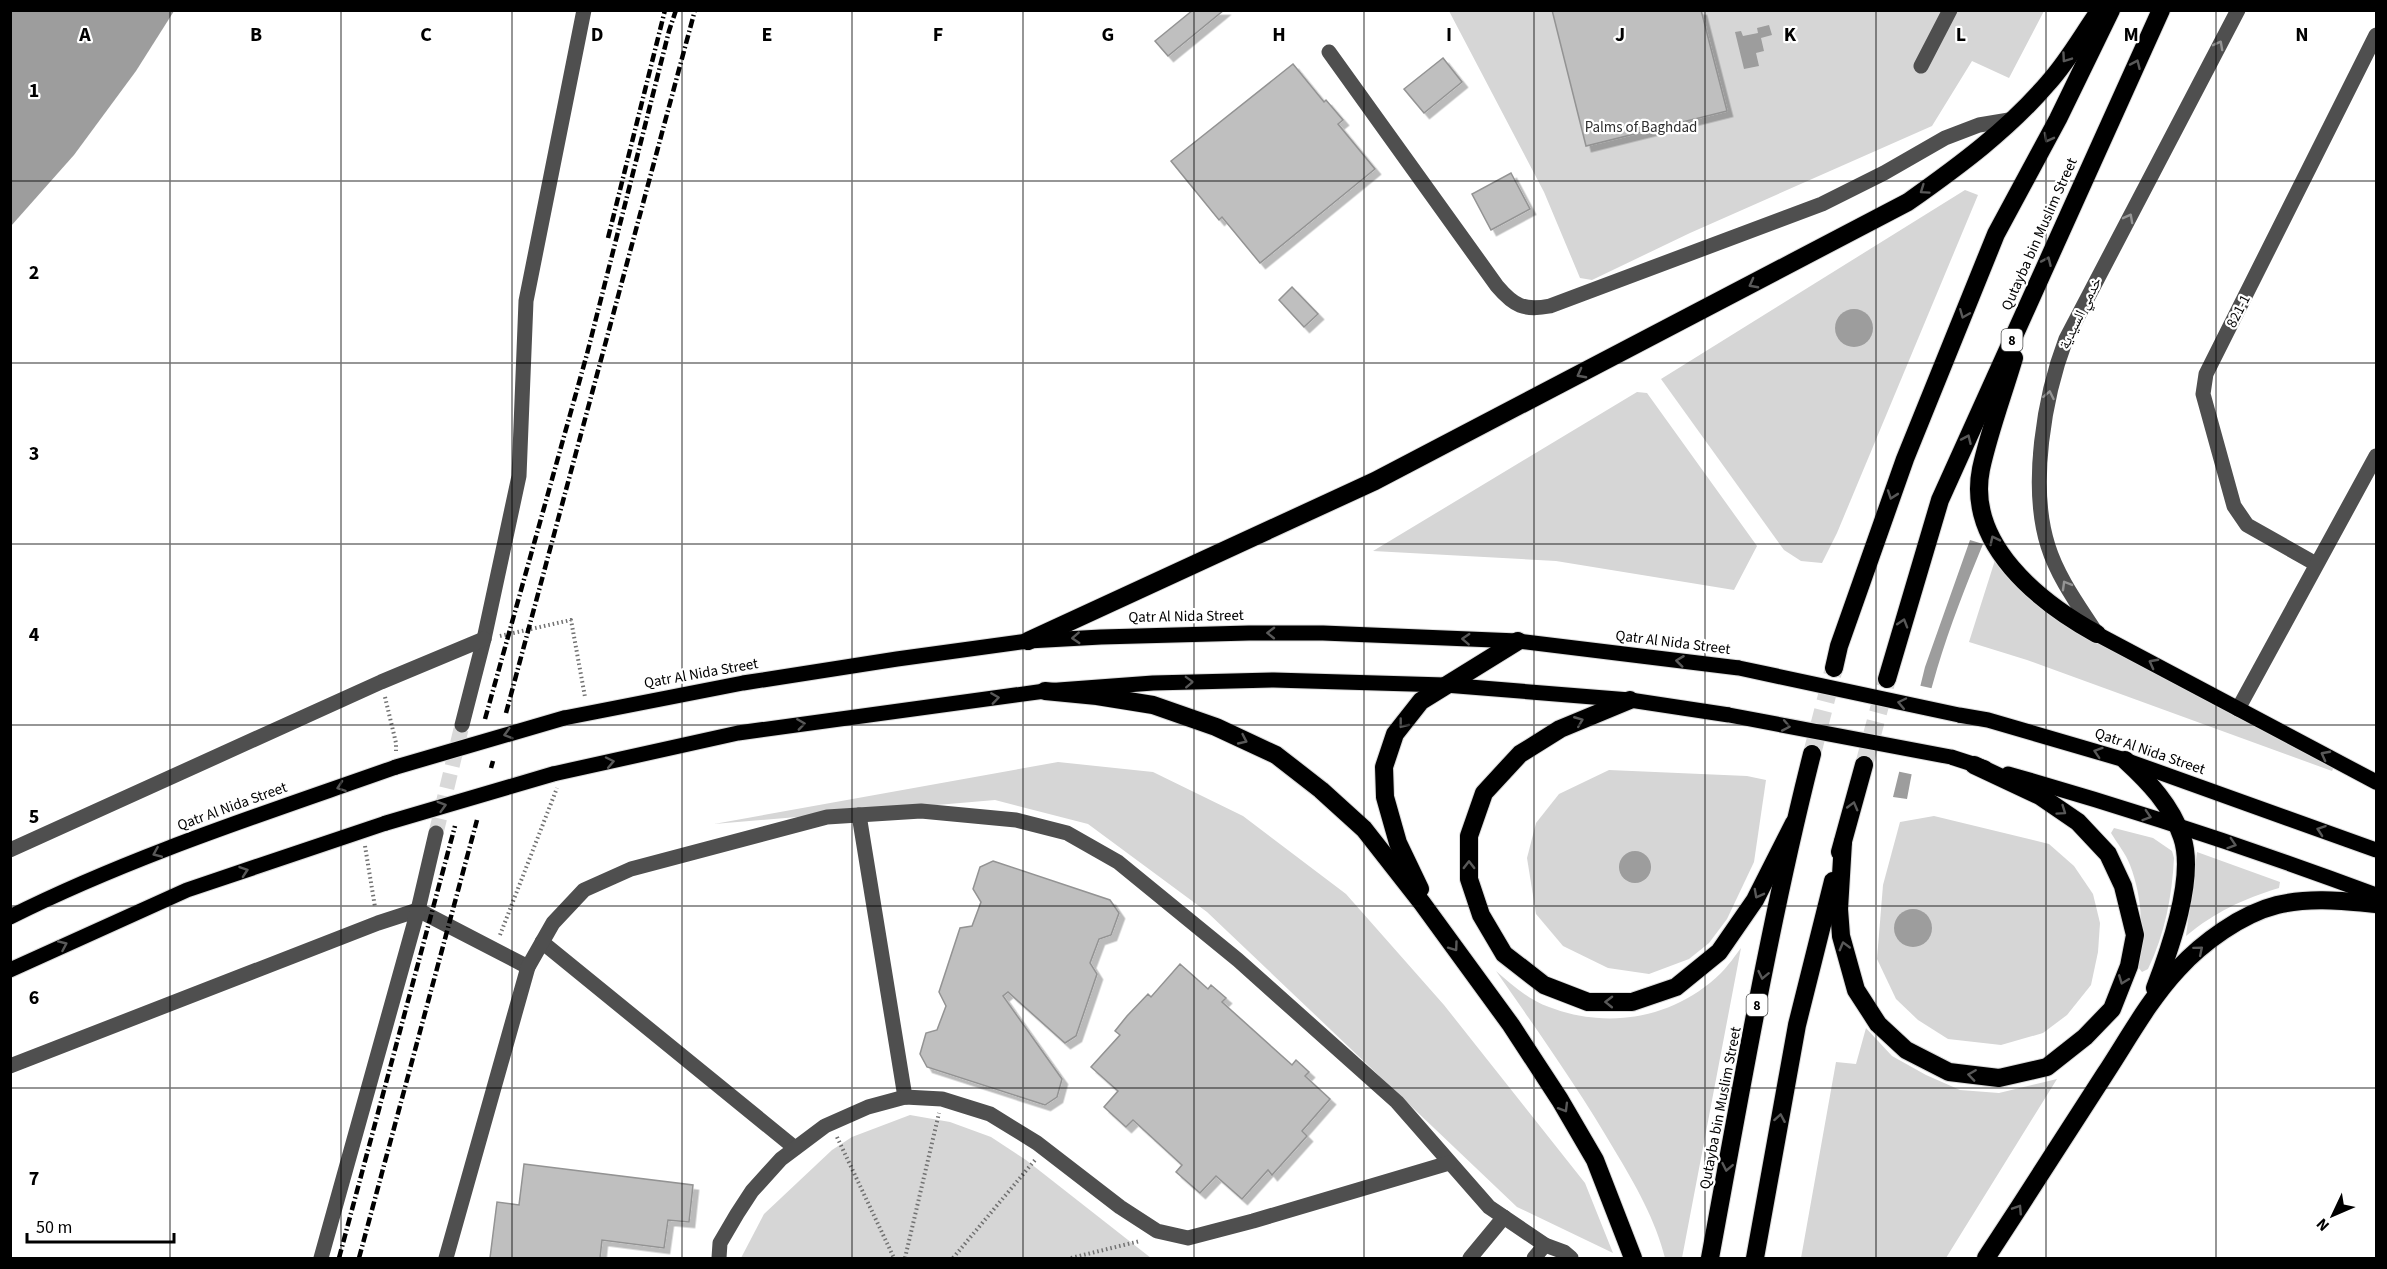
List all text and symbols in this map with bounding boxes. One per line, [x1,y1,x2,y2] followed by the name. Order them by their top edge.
[78,21,91,49] text: A
[250,21,262,49] text: B
[420,21,432,49] text: C
[591,21,603,49] text: D
[762,21,772,49] text: E
[933,21,943,49] text: F
[1102,21,1114,49] text: G
[1272,21,1286,49] text: H
[1446,21,1452,49] text: I
[1615,21,1625,49] text: J
[1784,21,1797,49] text: K
[1956,21,1966,49] text: L
[2123,21,2139,49] text: M
[2295,21,2309,49] text: N
[2212,41,2223,52] one-way arrow
[2062,52,2073,63] one-way arrow
[2128,60,2140,71] one-way arrow
[29,77,39,105] text: 1
[1585,117,1697,138] park label: Palms of Baghdad
[2044,132,2055,142] one-way arrow
[1996,154,2083,314] street label: Qutayba bin Muslim Street
[1920,183,1931,194] one-way arrow
[2122,214,2133,224] one-way arrow
[2040,257,2052,268] one-way arrow
[29,259,39,287] text: 2
[2054,273,2108,353] street label: خدمي السيدية
[1749,276,1760,288] one-way arrow
[2221,291,2256,331] street label: 821-1
[1959,307,1971,318] one-way arrow
[2002,329,2022,351] road number: 8
[1576,367,1587,378] one-way arrow
[2042,390,2055,400] one-way arrow
[1960,435,1972,446] one-way arrow
[29,440,39,468] text: 3
[1887,489,1900,500] one-way arrow
[1989,535,2001,546] one-way arrow
[2061,581,2073,591] one-way arrow
[1128,605,1244,628] street label: Qatr Al Nida Street
[1896,618,1908,629] one-way arrow
[29,621,40,649] text: 4
[1614,625,1731,660] street label: Qatr Al Nida Street
[1266,627,1275,639] one-way arrow
[1071,631,1080,644] one-way arrow
[1461,632,1470,645] one-way arrow
[642,653,760,694] street label: Qatr Al Nida Street
[1676,656,1685,668] one-way arrow
[2148,659,2159,670] one-way arrow
[1184,675,1193,688] one-way arrow
[990,692,999,704] one-way arrow
[1897,697,1907,710] one-way arrow
[1572,716,1583,728] one-way arrow
[1400,717,1411,728] one-way arrow
[797,719,806,731] one-way arrow
[1781,719,1791,732] one-way arrow
[2092,723,2208,780] street label: Qatr Al Nida Street
[503,727,513,740] one-way arrow
[1236,732,1247,744] one-way arrow
[2093,747,2104,759] one-way arrow
[2321,751,2331,762] one-way arrow
[605,756,615,769] one-way arrow
[174,777,290,836] street label: Qatr Al Nida Street
[336,779,347,792] one-way arrow
[437,801,447,814] one-way arrow
[1845,801,1858,811] one-way arrow
[29,803,39,831] text: 5
[2056,804,2067,815] one-way arrow
[2141,809,2152,822] one-way arrow
[2316,825,2327,838] one-way arrow
[2226,837,2237,849] one-way arrow
[153,846,164,858] one-way arrow
[1463,861,1475,870] one-way arrow
[238,866,249,879] one-way arrow
[1754,888,1765,898] one-way arrow
[57,940,68,952] one-way arrow
[1447,940,1458,951] one-way arrow
[1839,941,1852,951] one-way arrow
[2192,946,2203,957] one-way arrow
[1758,970,1771,980] one-way arrow
[2118,974,2131,985] one-way arrow
[29,984,39,1012] text: 6
[1746,994,1768,1016] road number: 8
[1605,996,1614,1008] one-way arrow
[1694,1025,1747,1191] street label: Qutayba bin Muslim Street
[1967,1069,1976,1081] one-way arrow
[1557,1102,1569,1112] one-way arrow
[1773,1114,1786,1124] one-way arrow
[1721,1161,1734,1171] one-way arrow
[29,1165,39,1193] text: 7
[2303,1185,2363,1245] north arrow
[2010,1205,2021,1216] one-way arrow
[27,1206,174,1244] scale bar
[2311,1213,2335,1236] text: N
[36,1215,72,1240] text: 50 m

